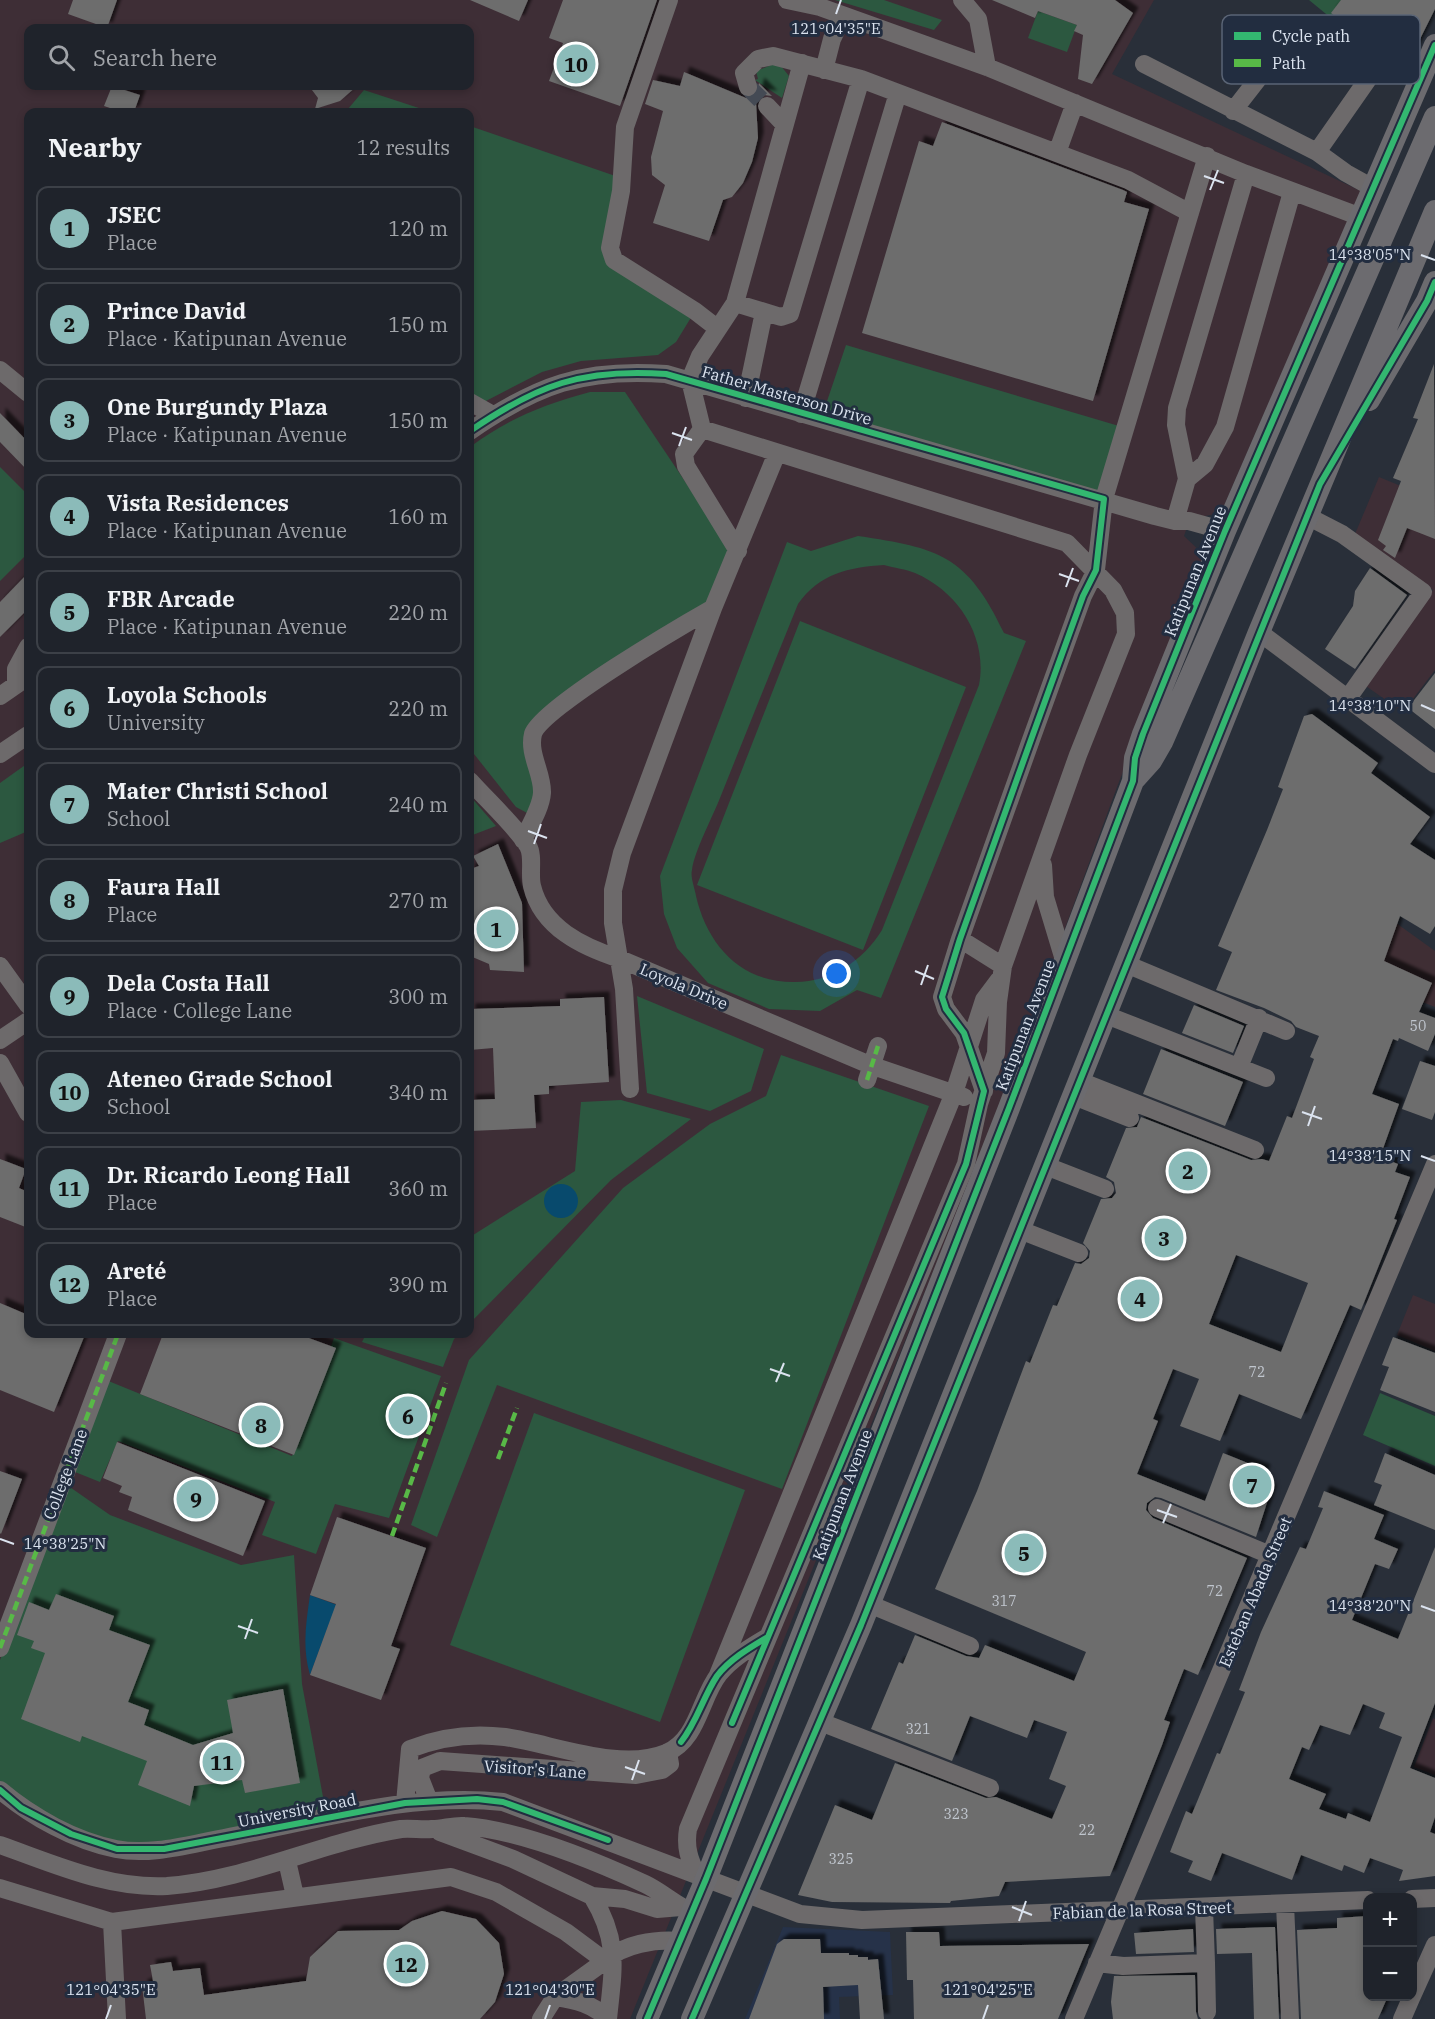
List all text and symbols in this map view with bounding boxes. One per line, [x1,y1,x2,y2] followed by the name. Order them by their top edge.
[1222,15,1420,84] legend
[791,19,881,38] text: 121°04'35"E
[24,24,474,90] search box
[1272,26,1350,46] text: Cycle path
[45,41,78,74] icon: search
[556,42,596,86] pin: 10
[93,43,217,72] text: Search here
[1272,53,1306,73] text: Path
[48,130,142,164] text: Nearby
[357,134,450,161] text: 12 results
[107,200,161,229] text: JSEC
[64,215,76,242] text: 1
[388,215,448,242] text: 120 m
[107,229,157,256] text: Place
[1329,245,1411,264] text: 14°38'05"N
[107,296,246,325] text: Prince David
[64,311,76,338] text: 2
[388,311,448,338] text: 150 m
[107,325,347,352] text: Place · Katipunan Avenue
[700,361,874,429] street label: Father Masterson Drive
[107,392,328,421] text: One Burgundy Plaza
[64,407,76,434] text: 3
[388,407,448,434] text: 150 m
[107,421,347,448] text: Place · Katipunan Avenue
[107,488,289,517] text: Vista Residences
[64,503,76,530] text: 4
[388,503,448,530] text: 160 m
[1160,503,1230,639] street label: Katipunan Avenue
[107,517,347,544] text: Place · Katipunan Avenue
[107,584,235,613] text: FBR Arcade
[64,599,76,626] text: 5
[388,599,448,626] text: 220 m
[107,613,347,640] text: Place · Katipunan Avenue
[107,680,267,709] text: Loyola Schools
[64,695,76,722] text: 6
[388,695,448,722] text: 220 m
[1329,696,1411,715] text: 14°38'10"N
[107,709,205,736] text: University
[107,776,328,805] text: Mater Christi School
[64,791,76,818] text: 7
[388,791,448,818] text: 240 m
[107,805,170,832] text: School
[107,872,220,901] text: Faura Hall
[64,887,76,914] text: 8
[388,887,448,914] text: 270 m
[107,901,157,928] text: Place
[476,906,516,952] pin: 1
[991,956,1059,1094] street label: Katipunan Avenue
[637,959,731,1013] street label: Loyola Drive
[822,959,851,988] your location
[107,968,270,997] text: Dela Costa Hall
[64,983,76,1010] text: 9
[388,983,448,1010] text: 300 m
[107,997,292,1024] text: Place · College Lane
[1410,1017,1426,1035] house number: 50
[107,1064,333,1093] text: Ateneo Grade School
[58,1079,82,1106] text: 10
[388,1079,448,1106] text: 340 m
[107,1093,170,1120] text: School
[1329,1146,1411,1165] text: 14°38'15"N
[1168,1148,1208,1194] pin: 2
[107,1160,350,1189] text: Dr. Ricardo Leong Hall
[58,1175,82,1202] text: 11
[388,1175,448,1202] text: 360 m
[107,1189,157,1216] text: Place
[1144,1216,1184,1260] pin: 3
[107,1256,166,1285] text: Areté
[58,1271,82,1298] text: 12
[388,1271,448,1298] text: 390 m
[1120,1276,1160,1322] pin: 4
[107,1285,157,1312] text: Place
[1249,1363,1265,1381] house number: 72
[388,1394,428,1438] pin: 6
[242,1402,280,1448] pin: 8
[39,1426,91,1522] street label: College Lane
[808,1426,876,1564] street label: Katipunan Avenue
[1232,1462,1272,1508] pin: 7
[176,1476,216,1522] pin: 9
[1214,1514,1296,1670] street label: Esteban Abada Street
[1004,1530,1044,1576] pin: 5
[24,1534,106,1553] text: 14°38'25"N
[1207,1582,1223,1600] house number: 72
[991,1592,1017,1610] house number: 317
[1329,1596,1411,1615] text: 14°38'20"N
[905,1720,931,1738] house number: 321
[202,1740,242,1784] pin: 11
[483,1755,587,1783] street label: Visitor's Lane
[236,1789,358,1831] street label: University Road
[943,1805,969,1823] house number: 323
[1079,1821,1095,1839] house number: 22
[828,1850,854,1868] house number: 325
[1363,1893,1417,2001] map controls
[1363,1893,1417,1947] button: +
[1052,1897,1232,1923] street label: Fabian de la Rosa Street
[386,1942,426,1986] pin: 12
[1363,1947,1417,2001] button: −
[66,1980,156,1999] text: 121°04'35"E
[505,1980,595,1999] text: 121°04'30"E
[943,1980,1033,1999] text: 121°04'25"E

